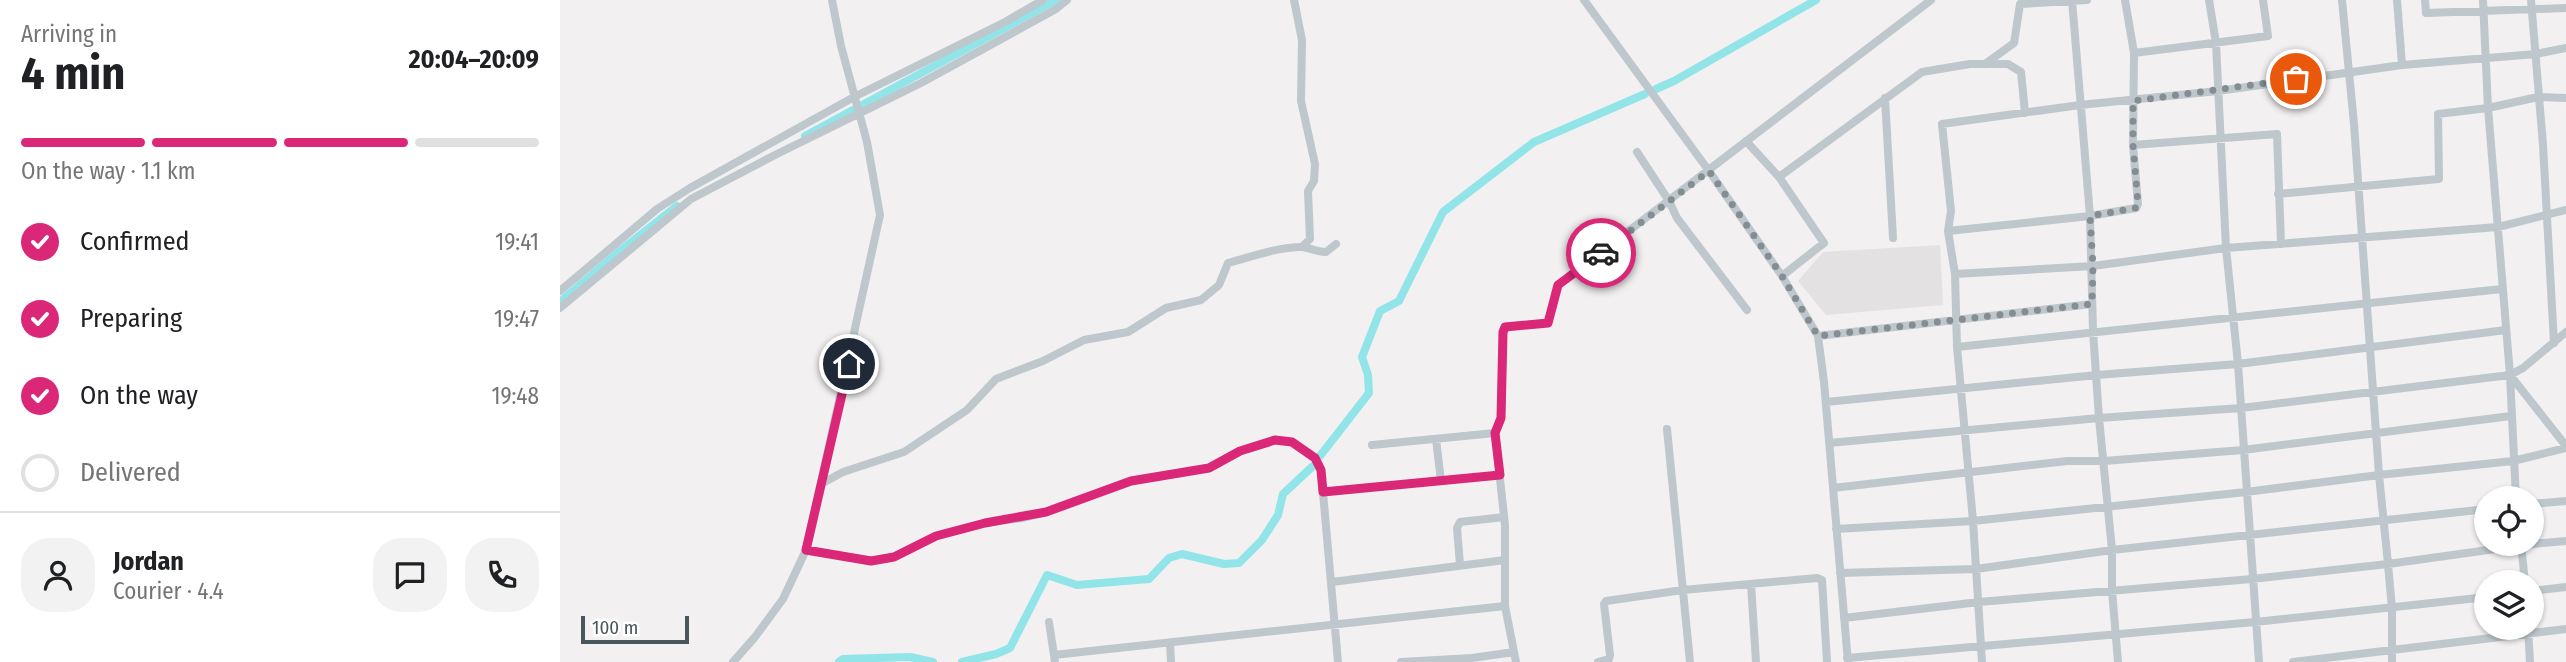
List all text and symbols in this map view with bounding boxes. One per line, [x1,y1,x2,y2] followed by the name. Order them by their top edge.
[21,20,117,48] text: Arriving in
[409,44,539,75] text: 20:04–20:09
[21,46,125,101] text: 4 min
[2266,49,2326,109] pin
[2277,60,2315,98] icon: bag
[21,157,195,185] text: On the way · 1.1 km
[1566,218,1636,288] courier
[21,223,59,261] icon: check
[80,226,190,257] text: Confirmed
[495,228,539,256] text: 19:41
[1582,234,1620,272] icon: car
[21,300,59,338] icon: check
[80,303,182,334] text: Preparing
[494,305,539,333] text: 19:47
[819,334,879,394] pin
[830,345,868,383] icon: home
[21,377,59,415] icon: check
[80,380,198,411] text: On the way
[491,382,539,410] text: 19:48
[80,457,181,488] text: Delivered
[2474,486,2544,640] map controls
[2474,486,2544,556] button: locate
[21,538,95,612] button: person
[373,538,447,612] button: chat
[465,538,539,612] button: phone
[113,546,184,577] text: Jordan
[2474,570,2544,640] button: layers
[113,577,224,605] text: Courier · 4.4
[581,613,690,645] scale bar
[592,616,638,639] text: 100 m

